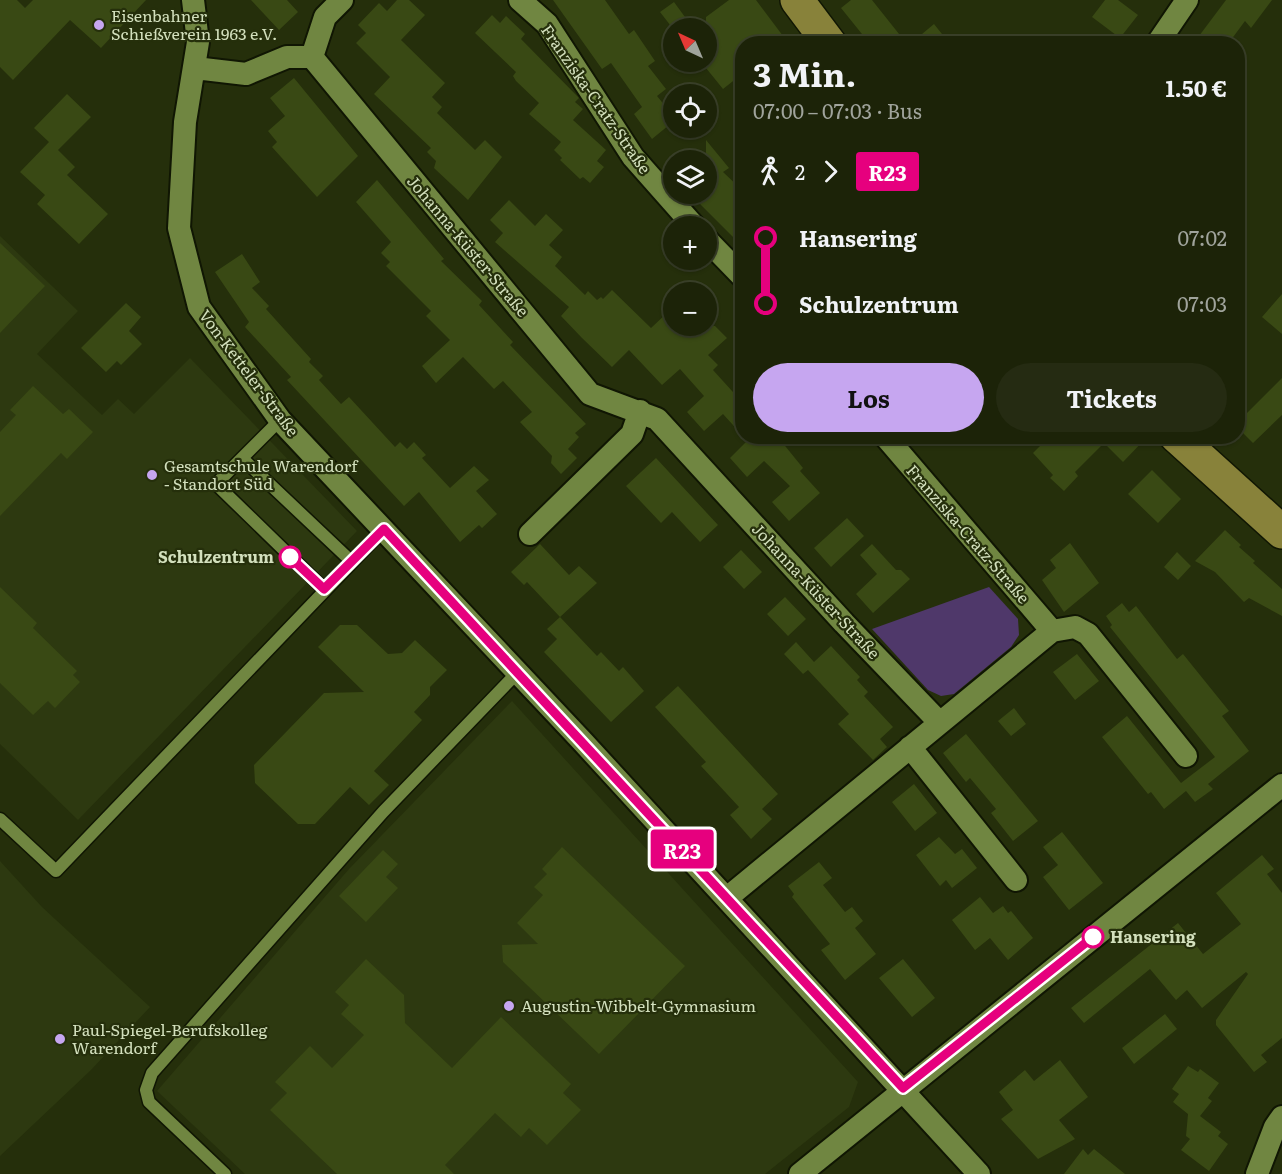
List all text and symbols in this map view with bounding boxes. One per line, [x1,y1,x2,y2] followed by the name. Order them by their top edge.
[111,3,277,45] place label: Eisenbahner Schießverein 1963 e.V.
[92,18,106,32] marker: Eisenbahner Schießverein 1963 e.V.
[663,18,717,72] north arrow
[663,18,717,336] map controls
[536,19,658,178] street label: Franziska-Cratz-Straße
[753,48,856,97] text: 3 Min.
[1165,71,1227,104] text: 1.50 €
[663,84,717,138] button: locate
[753,95,922,125] text: 07:00 – 07:03 · Bus
[663,150,717,204] button: layers
[753,155,786,188] icon: walk
[814,155,847,188] icon: forward
[795,156,805,186] text: 2
[868,156,907,187] text: R23
[402,169,535,321] street label: Johanna-Küster-Straße
[663,216,717,270] button: +
[799,221,917,254] text: Hansering
[1178,222,1227,252] text: 07:02
[663,282,717,336] button: −
[799,287,959,320] text: Schulzentrum
[1177,288,1227,318] text: 07:03
[194,304,306,441] street label: Von-Ketteler-Straße
[753,363,984,432] button: Los
[996,363,1227,432] button: Tickets
[164,453,359,495] place label: Gesamtschule Warendorf - Standort Süd
[901,458,1036,608] street label: Franziska-Cratz-Straße
[145,468,159,482] marker: Gesamtschule Warendorf - Standort Süd
[747,517,886,664] street label: Johanna-Küster-Straße
[158,544,274,568] place label: Schulzentrum
[279,546,301,568] marker: Schulzentrum
[648,830,716,868] line badge: R23
[663,834,701,865] text: R23
[1110,924,1196,948] place label: Hansering
[1082,926,1104,948] marker: Hansering
[521,993,756,1017] place label: Augustin-Wibbelt-Gymnasium
[502,999,516,1013] marker: Augustin-Wibbelt-Gymnasium
[72,1017,268,1059] place label: Paul-Spiegel-Berufskolleg Warendorf
[53,1032,67,1046] marker: Paul-Spiegel-Berufskolleg Warendorf

